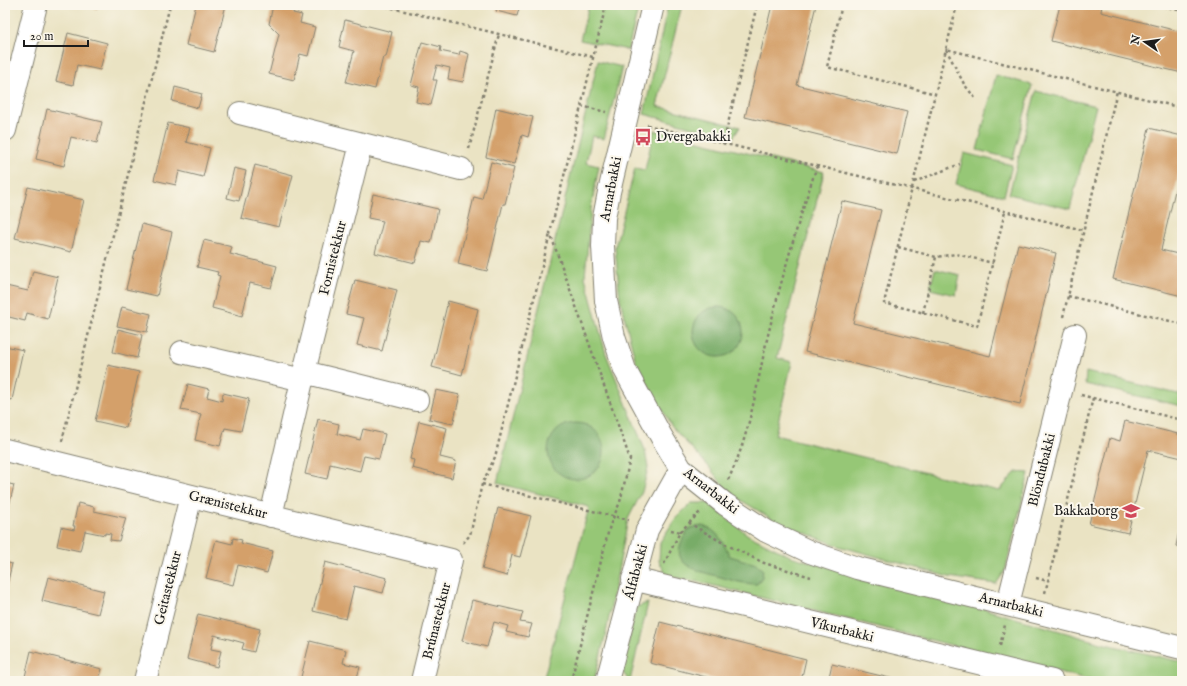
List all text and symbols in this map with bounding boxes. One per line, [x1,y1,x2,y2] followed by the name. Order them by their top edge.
[24,22,88,48] scale bar
[1125,22,1165,62] north arrow
[30,29,53,44] text: 20 m
[1128,33,1144,47] text: N
[633,127,653,147] bus stop icon: Dvergabakki
[656,128,731,146] place label: Dvergabakki
[596,155,626,224] street label: Arnarbakki
[315,219,351,297] street label: Fornistekkur
[1024,431,1060,509] street label: Blöndubakki
[679,463,743,518] street label: Arnarbakki
[187,487,269,523] street label: Grænistekkur
[1121,501,1141,521] school or university icon: Bakkaborg
[1054,502,1118,520] place label: Bakkaborg
[619,542,652,603] street label: Álfabakki
[150,549,186,627] street label: Geitastekkur
[419,581,455,661] street label: Brúnastekkur
[976,588,1045,622] street label: Arnarbakki
[807,613,876,647] street label: Víkurbakki

